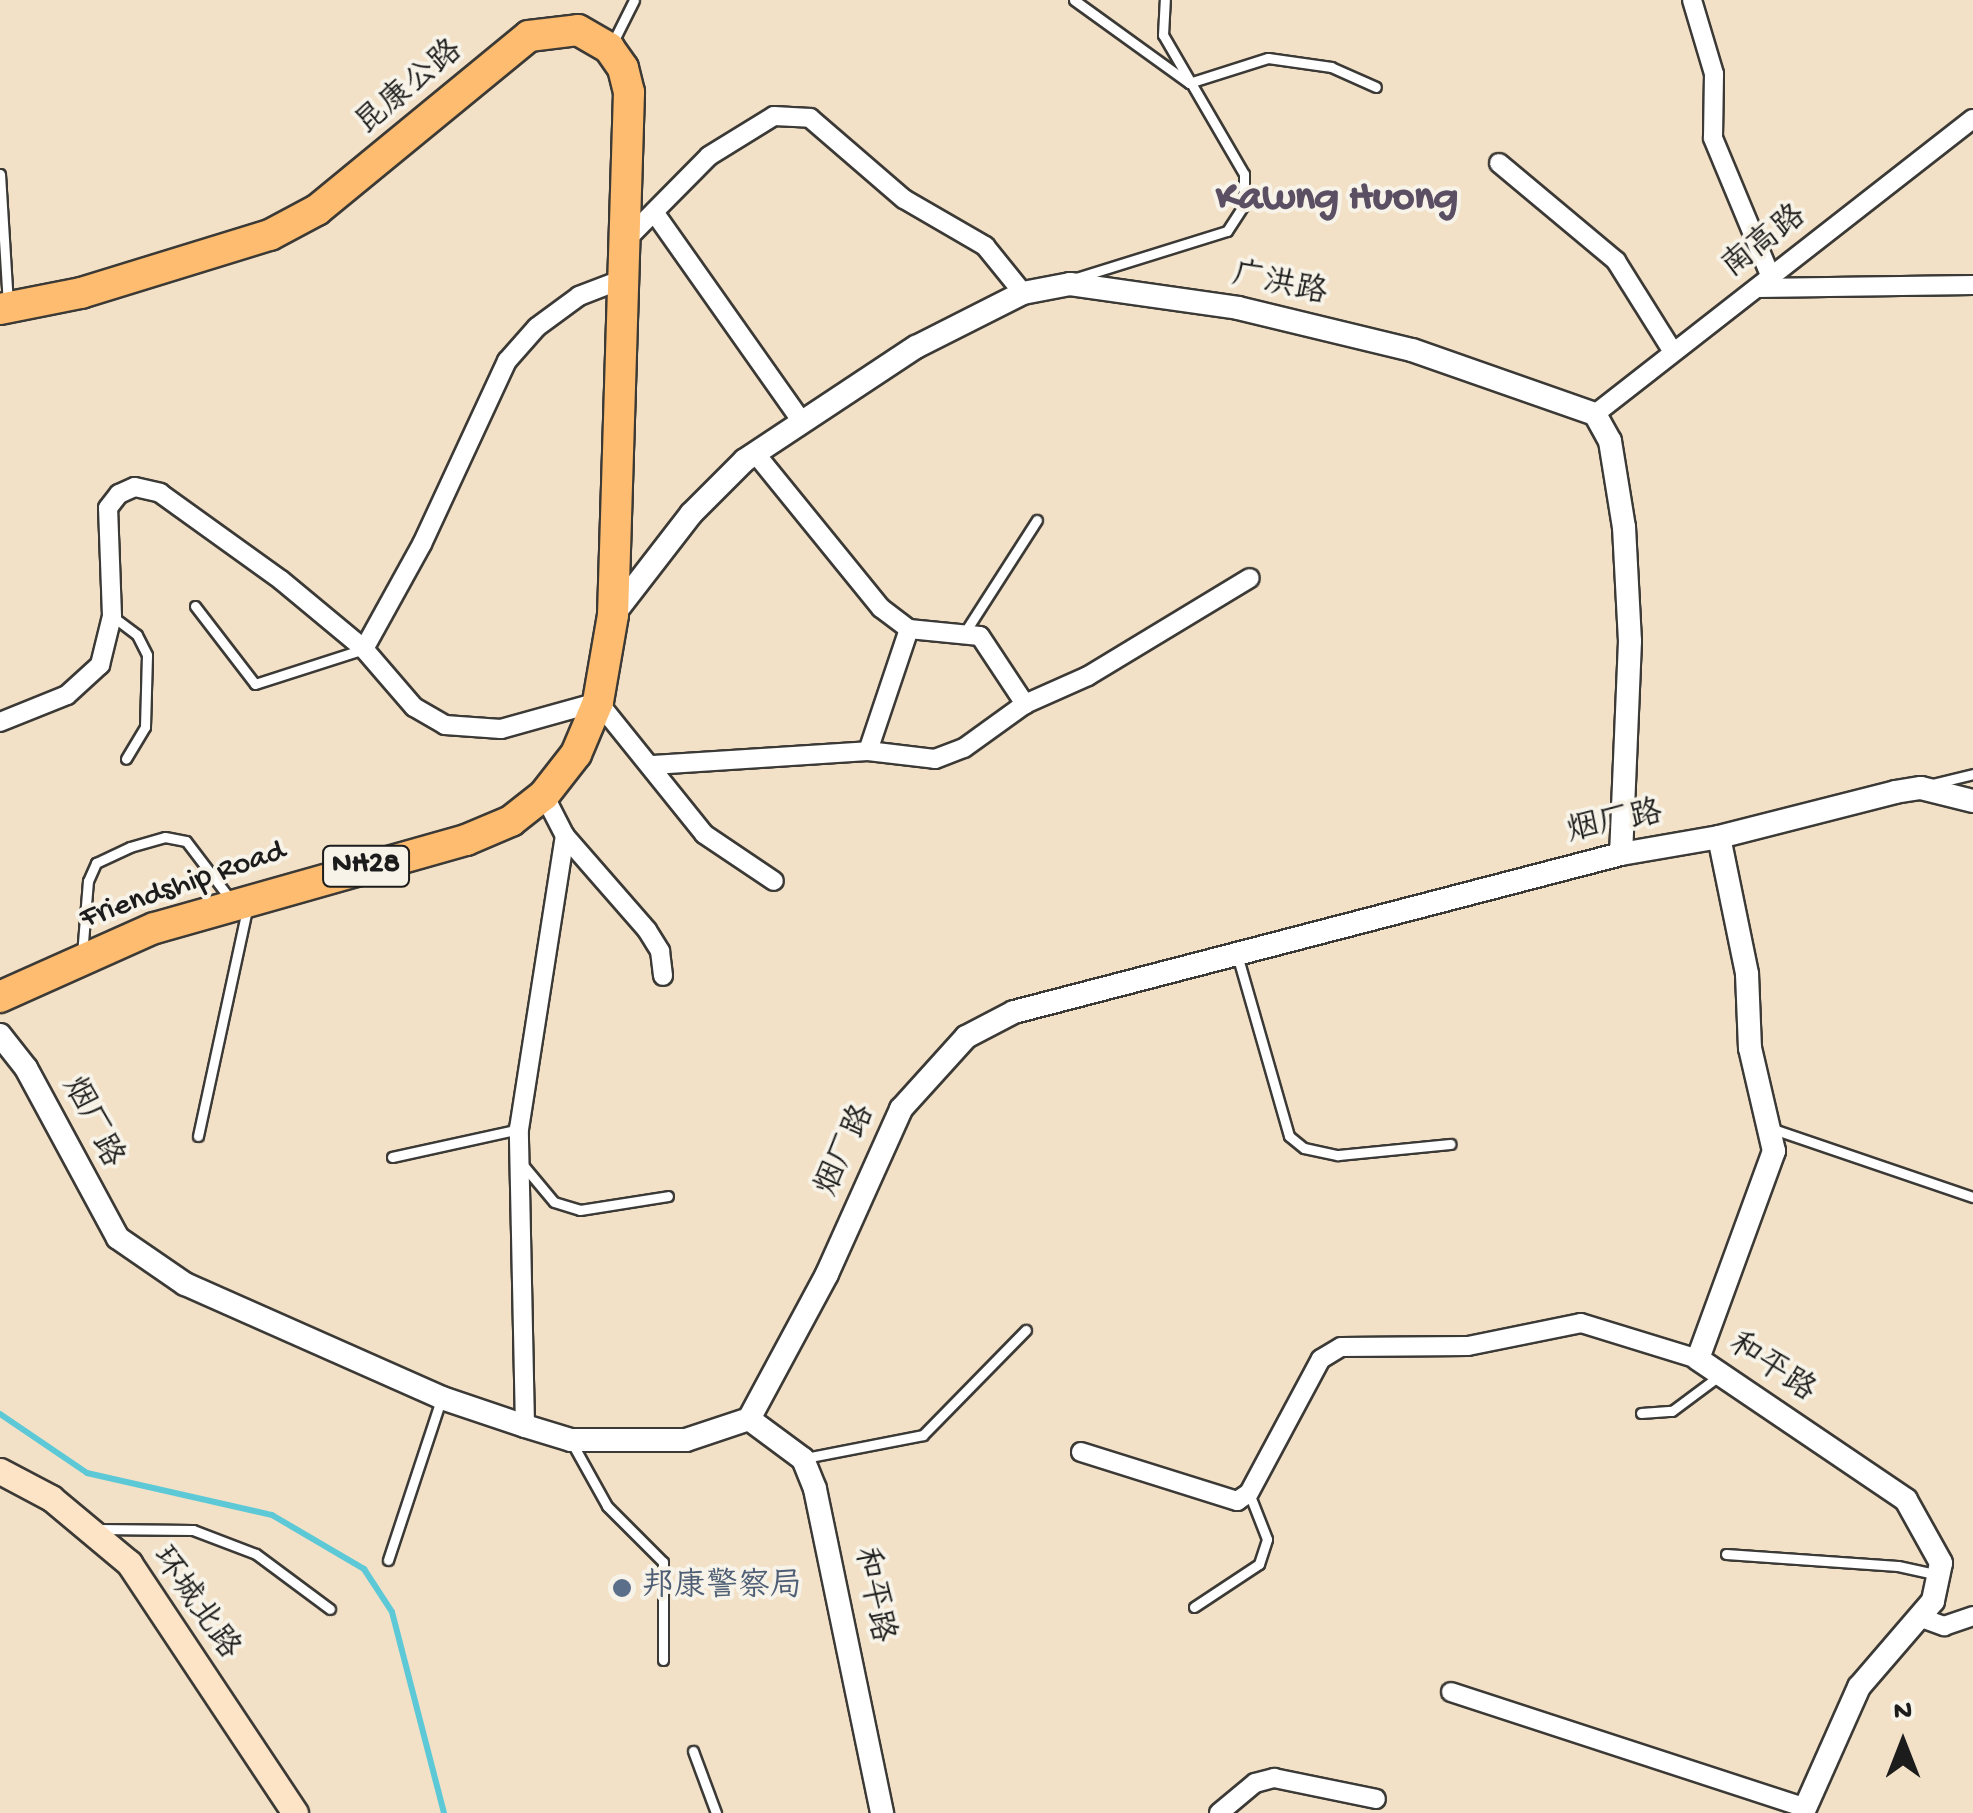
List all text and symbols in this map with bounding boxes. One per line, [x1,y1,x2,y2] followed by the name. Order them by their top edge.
[349,33,471,145] street label: 昆康公路
[1216,175,1458,225] district label: Kawng Huong
[1715,198,1815,288] street label: 南高路
[1228,257,1330,315] street label: 广洪路
[1564,795,1666,853] street label: 烟厂路
[75,833,291,939] street label: Friendship Road
[321,841,411,891] road number: NH28
[52,1072,130,1174] street label: 烟厂路
[809,1099,885,1203] street label: 烟厂路
[1720,1326,1822,1412] street label: 和平路
[142,1541,246,1667] street label: 环城北路
[844,1544,900,1646] street label: 和平路
[642,1569,802,1607] place label: 邦康警察局
[611,1577,633,1599] marker: 邦康警察局
[1853,1693,1953,1793] north arrow
[1894,1696,1912,1729] text: N

